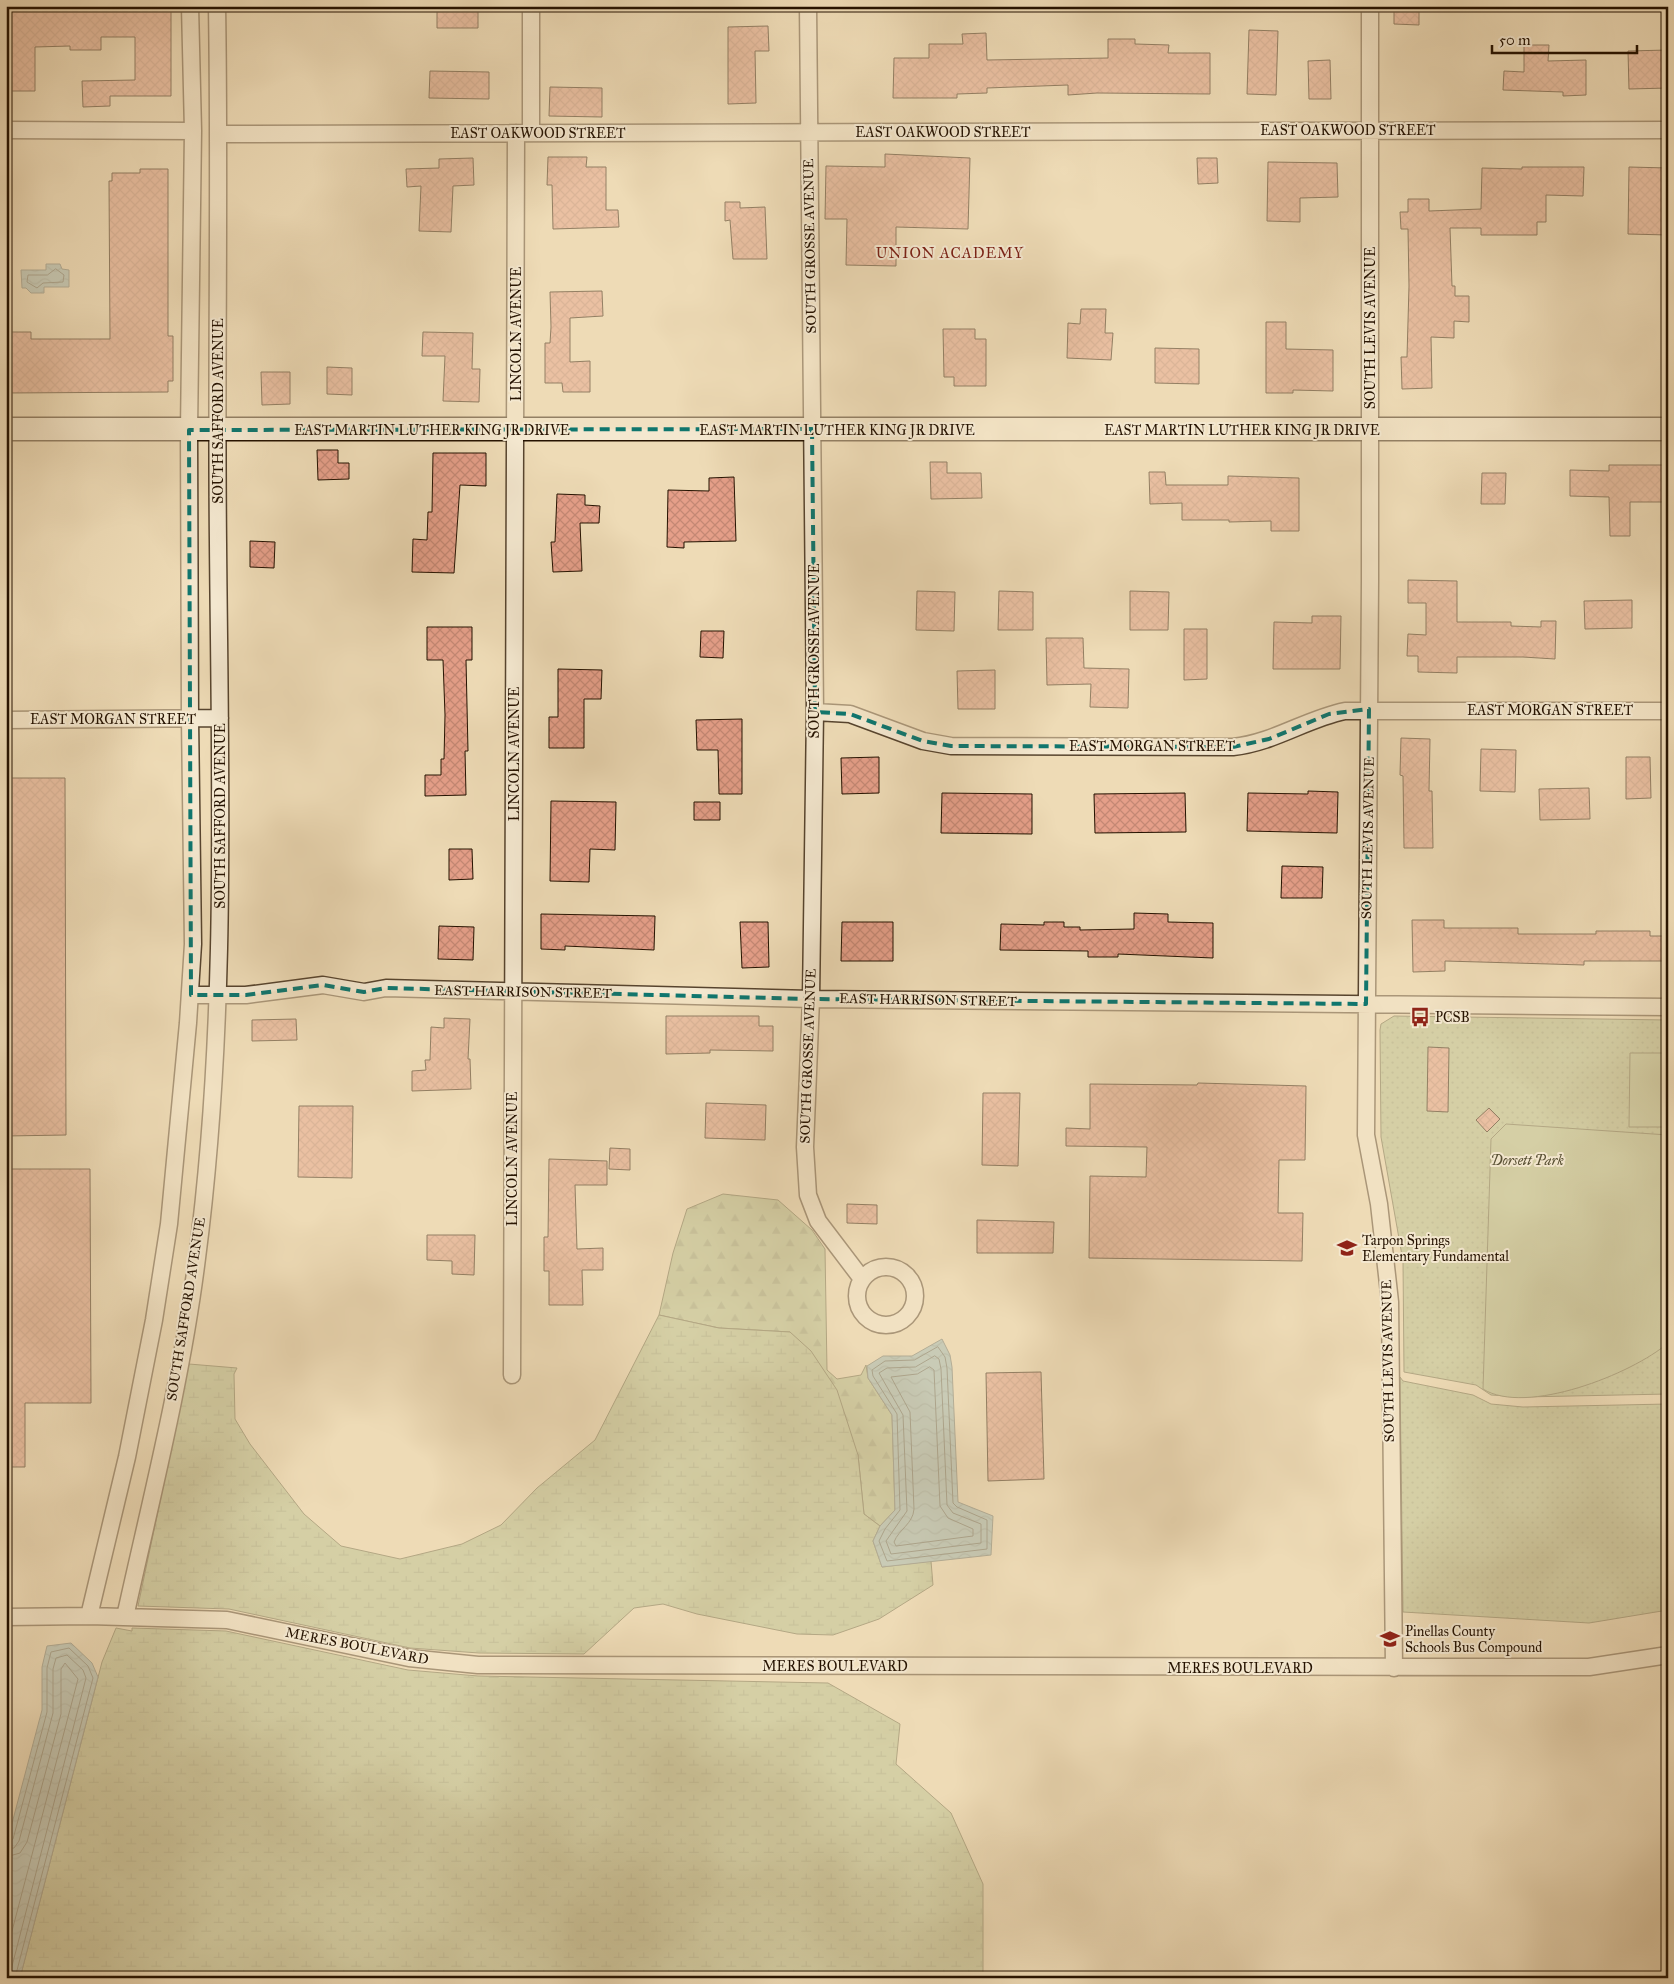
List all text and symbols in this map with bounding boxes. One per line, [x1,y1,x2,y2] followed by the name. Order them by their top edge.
[1492,22,1636,54] scale bar
[1499,31,1531,49] text: 50 m
[1260,122,1436,139] street label: EAST OAKWOOD STREET
[855,124,1031,141] street label: EAST OAKWOOD STREET
[450,125,626,142] street label: EAST OAKWOOD STREET
[800,158,820,334] street label: SOUTH GROSSE AVENUE
[876,244,1024,262] district label: UNION ACADEMY
[1362,247,1379,409] street label: SOUTH LEVIS AVENUE
[508,267,525,401] street label: LINCOLN AVENUE
[210,318,227,504] street label: SOUTH SAFFORD AVENUE
[294,422,570,440] street label: EAST MARTIN LUTHER KING JR DRIVE
[699,422,975,440] street label: EAST MARTIN LUTHER KING JR DRIVE
[1104,422,1380,440] street label: EAST MARTIN LUTHER KING JR DRIVE
[806,563,823,739] street label: SOUTH GROSSE AVENUE
[506,687,523,821] street label: LINCOLN AVENUE
[1467,702,1633,719] street label: EAST MORGAN STREET
[30,711,196,728] street label: EAST MORGAN STREET
[212,723,229,909] street label: SOUTH SAFFORD AVENUE
[1069,738,1235,755] street label: EAST MORGAN STREET
[1358,757,1378,919] street label: SOUTH LEVIS AVENUE
[796,968,820,1144] street label: SOUTH GROSSE AVENUE
[434,982,613,1002] street label: EAST HARRISON STREET
[839,990,1018,1010] street label: EAST HARRISON STREET
[1409,1006,1431,1028] bus stop icon: PCSB
[1435,1009,1470,1026] place label: PCSB
[504,1092,521,1226] street label: LINCOLN AVENUE
[1490,1152,1564,1169] park label: Dorsett Park
[163,1216,209,1402] street label: SOUTH SAFFORD AVENUE
[1362,1232,1509,1265] place label: Tarpon Springs Elementary Fundamental
[1336,1237,1358,1259] school or university icon: Tarpon Springs Elementary Fundamental
[1378,1280,1398,1442] street label: SOUTH LEVIS AVENUE
[1405,1623,1542,1656] place label: Pinellas County Schools Bus Compound
[284,1624,430,1668] street label: MERES BOULEVARD
[1379,1628,1401,1650] school or university icon: Pinellas County Schools Bus Compound
[762,1658,908,1675] street label: MERES BOULEVARD
[1167,1660,1313,1677] street label: MERES BOULEVARD

